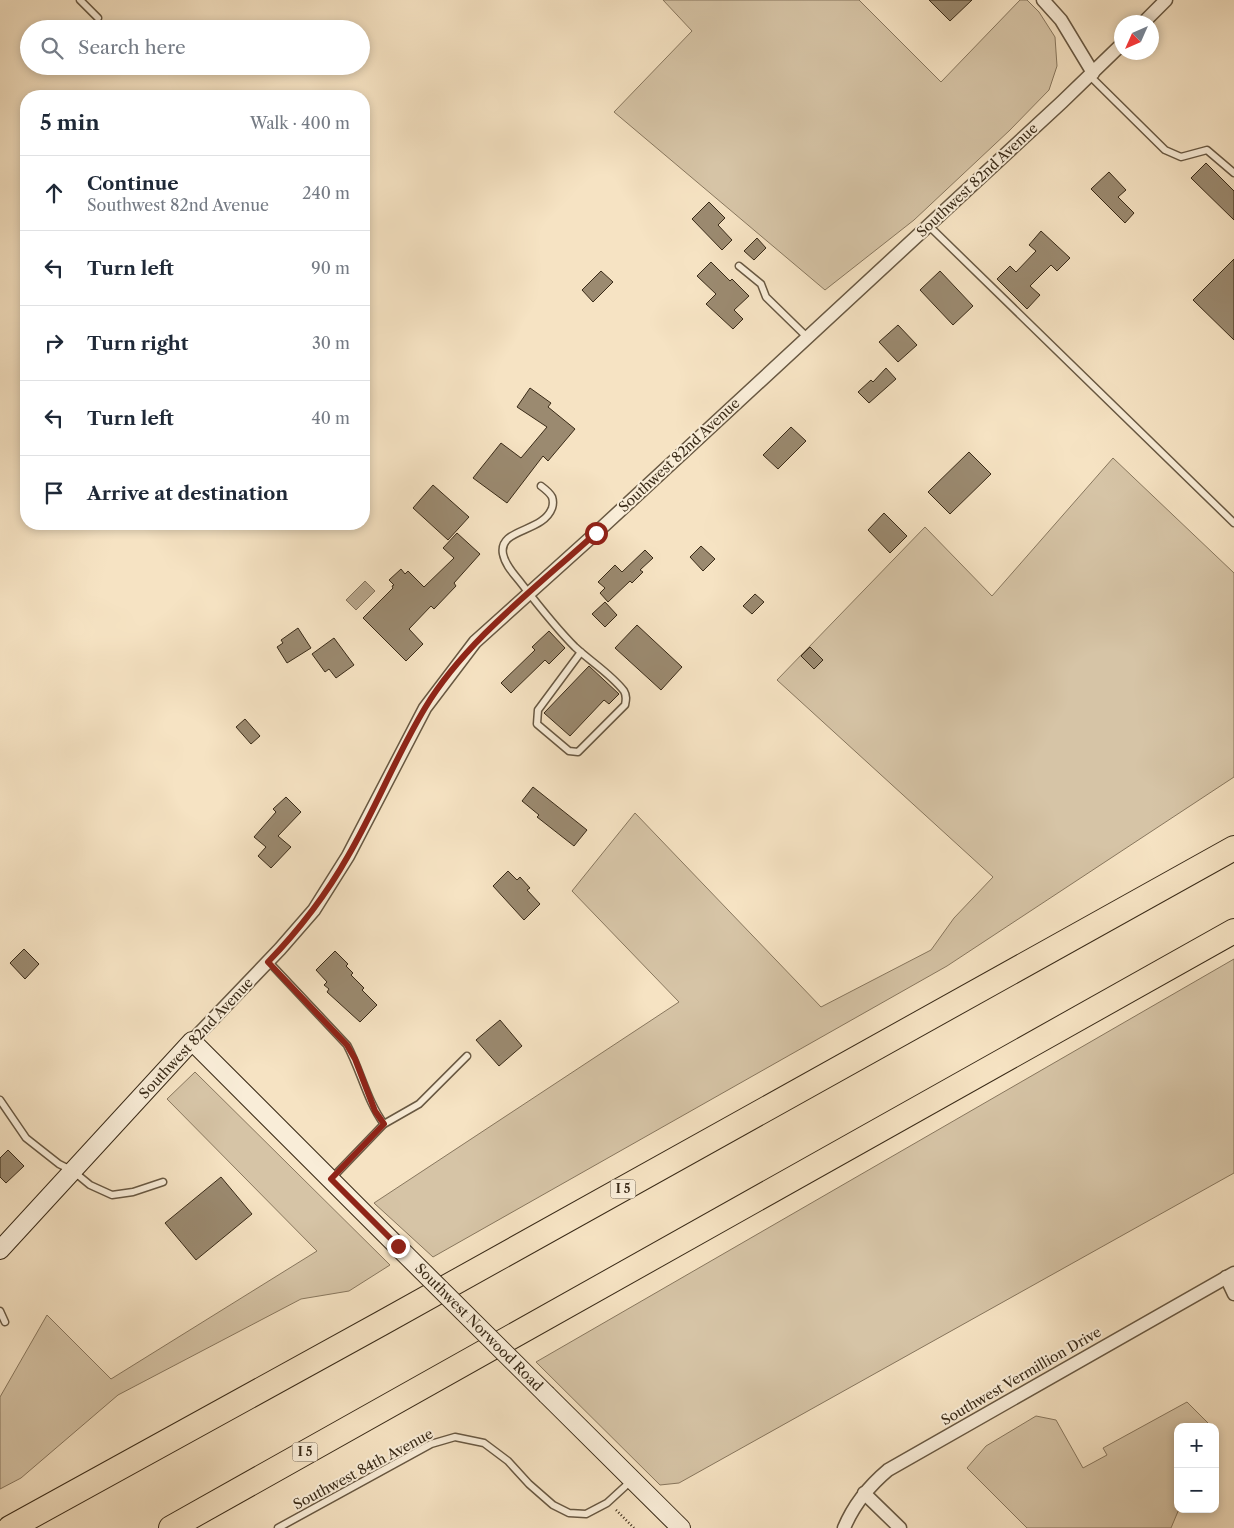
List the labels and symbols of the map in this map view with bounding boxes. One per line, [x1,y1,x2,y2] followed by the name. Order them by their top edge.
[1114,15,1159,60] north arrow
[913,119,1041,241] street label: Southwest 82nd Avenue
[615,394,743,516] street label: Southwest 82nd Avenue
[585,522,608,545] route start
[135,974,257,1102] street label: Southwest 82nd Avenue
[610,1180,636,1198] road number: I 5
[387,1235,410,1258] route end
[411,1259,547,1395] street label: Southwest Norwood Road
[938,1323,1104,1429] street label: Southwest Vermillion Drive
[290,1424,436,1513] street label: Southwest 84th Avenue
[292,1442,318,1461] road number: I 5

